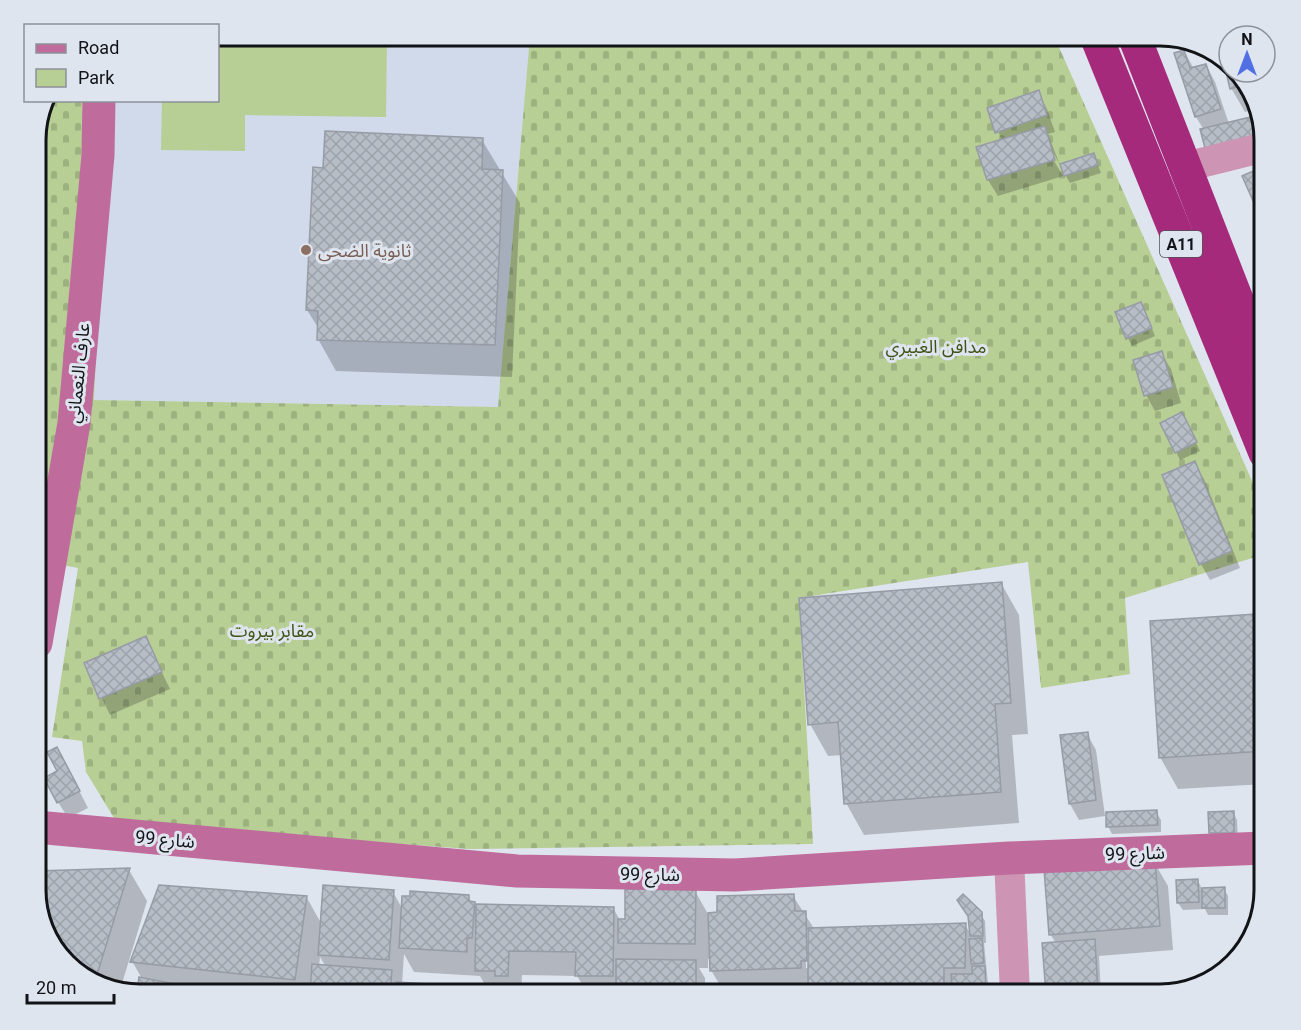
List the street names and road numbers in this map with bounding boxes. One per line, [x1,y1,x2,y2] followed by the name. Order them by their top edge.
[1160,231,1202,257] road number: A11
[62,322,97,425] street label: عارف النعماني
[134,826,196,856] street label: شارع 99
[1105,841,1165,869] street label: شارع 99
[620,863,680,889] street label: شارع 99

